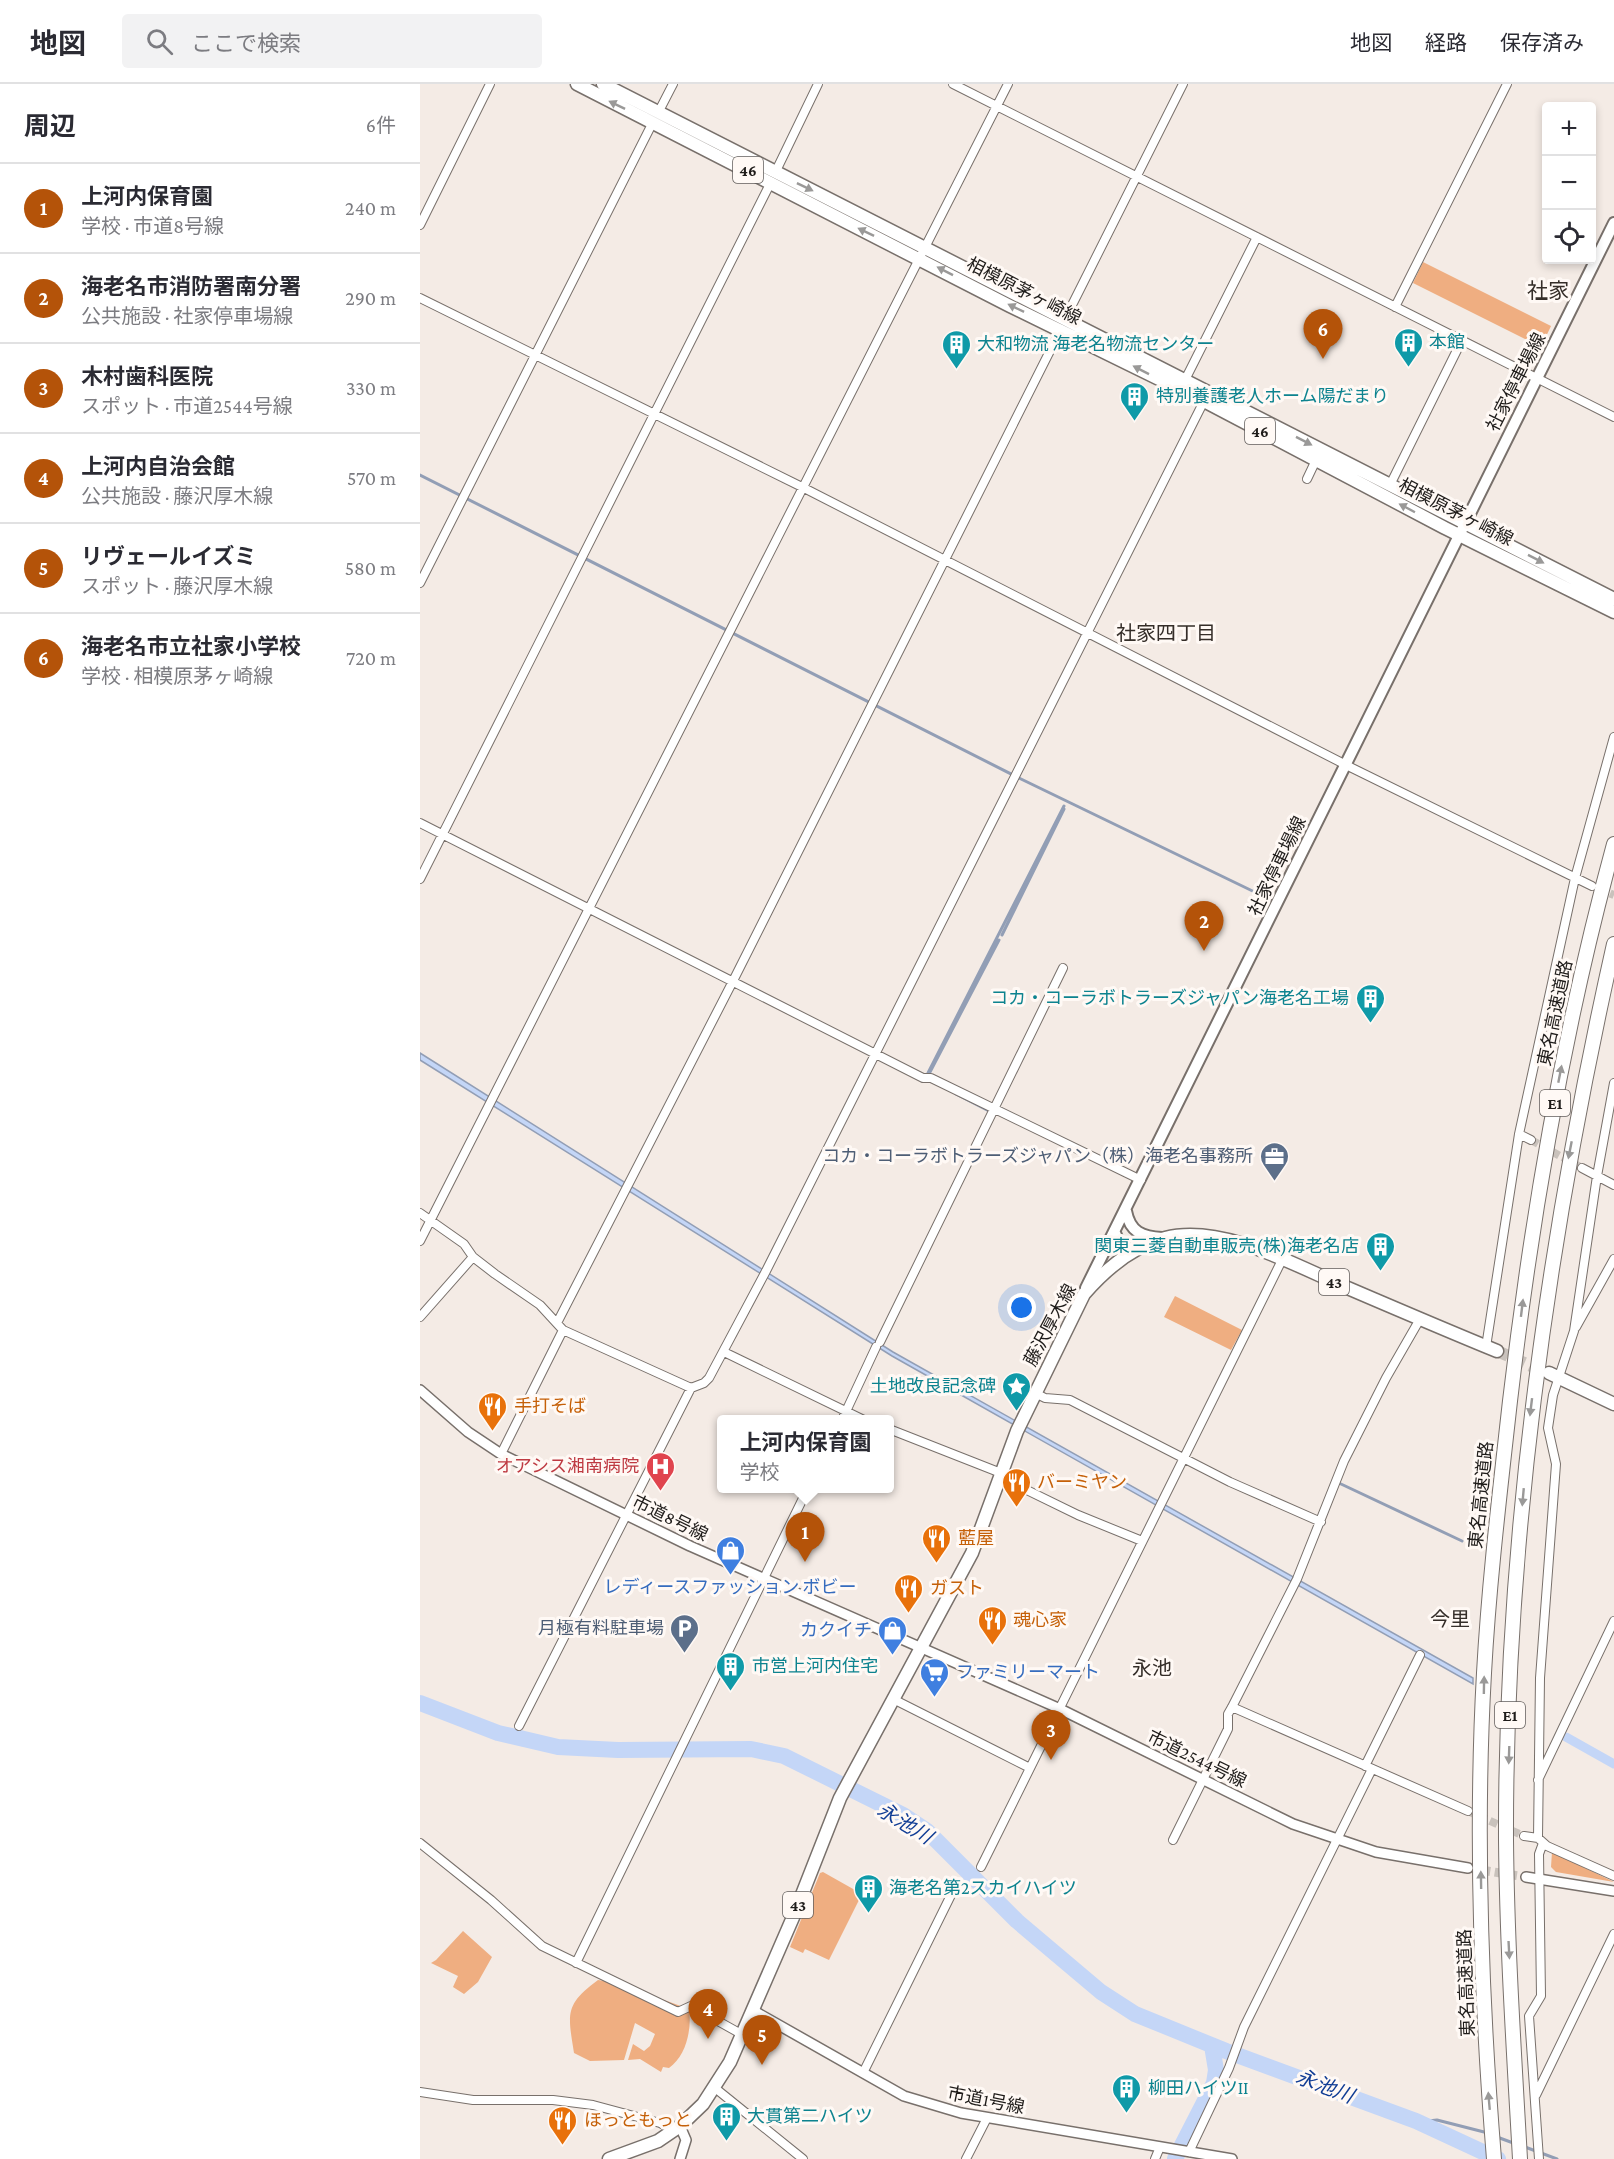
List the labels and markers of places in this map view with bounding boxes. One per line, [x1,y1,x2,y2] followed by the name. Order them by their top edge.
[1304,310,1342,359] pin: 6
[1392,326,1424,368] building icon: 本館
[940,328,972,370] building icon: 大和物流 海老名物流センター
[1429,332,1465,352] place label: 本館
[977,334,1214,354] place label: 大和物流 海老名物流センター
[1119,380,1151,422] building icon: 特別養護老人ホーム陽だまり
[1156,386,1389,406] place label: 特別養護老人ホーム陽だまり
[1184,902,1224,951] pin: 2
[1354,982,1386,1024] building icon: コカ・コーラボトラーズジャパン海老名工場
[990,988,1349,1008] place label: コカ・コーラボトラーズジャパン海老名工場
[1258,1140,1290,1182] office icon: コカ・コーラボトラーズジャパン（株）海老名事務所
[822,1146,1253,1166] place label: コカ・コーラボトラーズジャパン（株）海老名事務所
[1364,1230,1396,1272] building icon: 関東三菱自動車販売(株)海老名店
[1094,1236,1359,1257] place label: 関東三菱自動車販売(株)海老名店
[1001,1370,1033,1412] place icon: 土地改良記念碑
[870,1376,996,1396] place label: 土地改良記念碑
[477,1390,509,1432] restaurant icon: 手打そば
[514,1396,586,1416] place label: 手打そば
[644,1450,676,1492] hospital icon: オアシス湘南病院
[496,1456,639,1476] place label: オアシス湘南病院
[1000,1466,1032,1508] restaurant icon: バーミヤン
[1037,1472,1127,1492] place label: バーミヤン
[786,1512,824,1562] pin: 1
[921,1522,953,1564] restaurant icon: 藍屋
[958,1528,994,1548] place label: 藍屋
[714,1534,746,1576] shop icon: レディースファッション ボビー
[893,1572,925,1614] restaurant icon: ガスト
[603,1577,857,1597] place label: レディースファッション ボビー
[930,1578,984,1598] place label: ガスト
[976,1604,1008,1646] restaurant icon: 魂心家
[1013,1610,1067,1630] place label: 魂心家
[669,1612,701,1654] parking icon: 月極有料駐車場
[877,1614,909,1656] shop icon: カクイチ
[538,1618,664,1638] place label: 月極有料駐車場
[800,1620,872,1640] place label: カクイチ
[715,1650,747,1692] building icon: 市営上河内住宅
[752,1656,878,1676] place label: 市営上河内住宅
[919,1656,951,1698] supermarket icon: ファミリーマート
[956,1662,1100,1682] place label: ファミリーマート
[1032,1710,1070,1760] pin: 3
[852,1872,884,1914] building icon: 海老名第2スカイハイツ
[889,1878,1077,1898] place label: 海老名第2スカイハイツ
[688,1990,728,2039] pin: 4
[742,2016,782,2065] pin: 5
[1111,2072,1143,2114] building icon: 柳田ハイツII
[1148,2078,1249,2098] place label: 柳田ハイツII
[710,2100,742,2142] building icon: 大貫第二ハイツ
[547,2104,579,2146] restaurant icon: ほっともっと
[747,2106,873,2126] place label: 大貫第二ハイツ
[584,2110,692,2130] place label: ほっともっと

